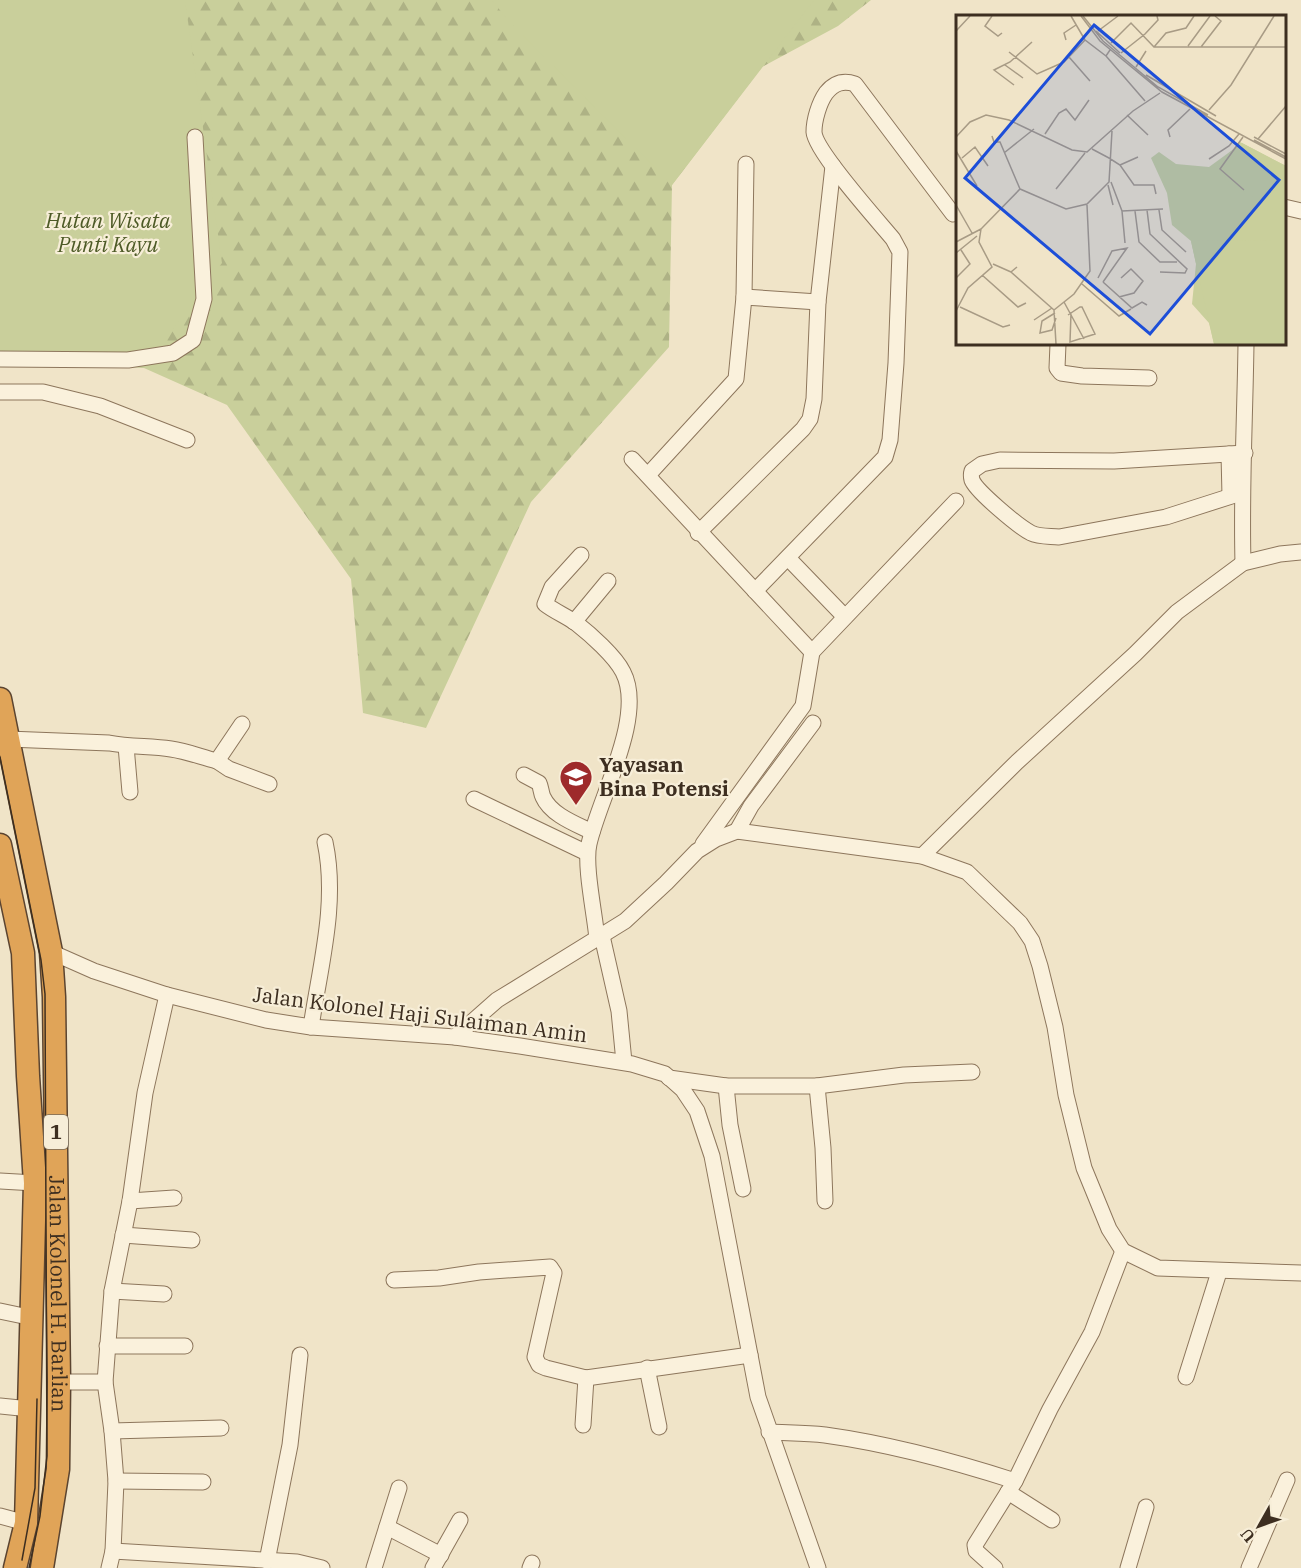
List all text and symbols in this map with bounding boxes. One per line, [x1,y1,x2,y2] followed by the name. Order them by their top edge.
[956,15,1286,345] inset map
[45,206,171,258] park label: Hutan Wisata Punti Kayu
[599,750,729,802] place label: Yayasan Bina Potensi
[558,759,594,806] school or university icon: Yayasan Bina Potensi
[251,980,589,1048] street label: Jalan Kolonel Haji Sulaiman Amin
[44,1115,68,1149] road number: 1
[43,1175,74,1412] street label: Jalan Kolonel H. Barlian
[1229,1496,1289,1556] north arrow
[1236,1524,1259,1547] text: U

